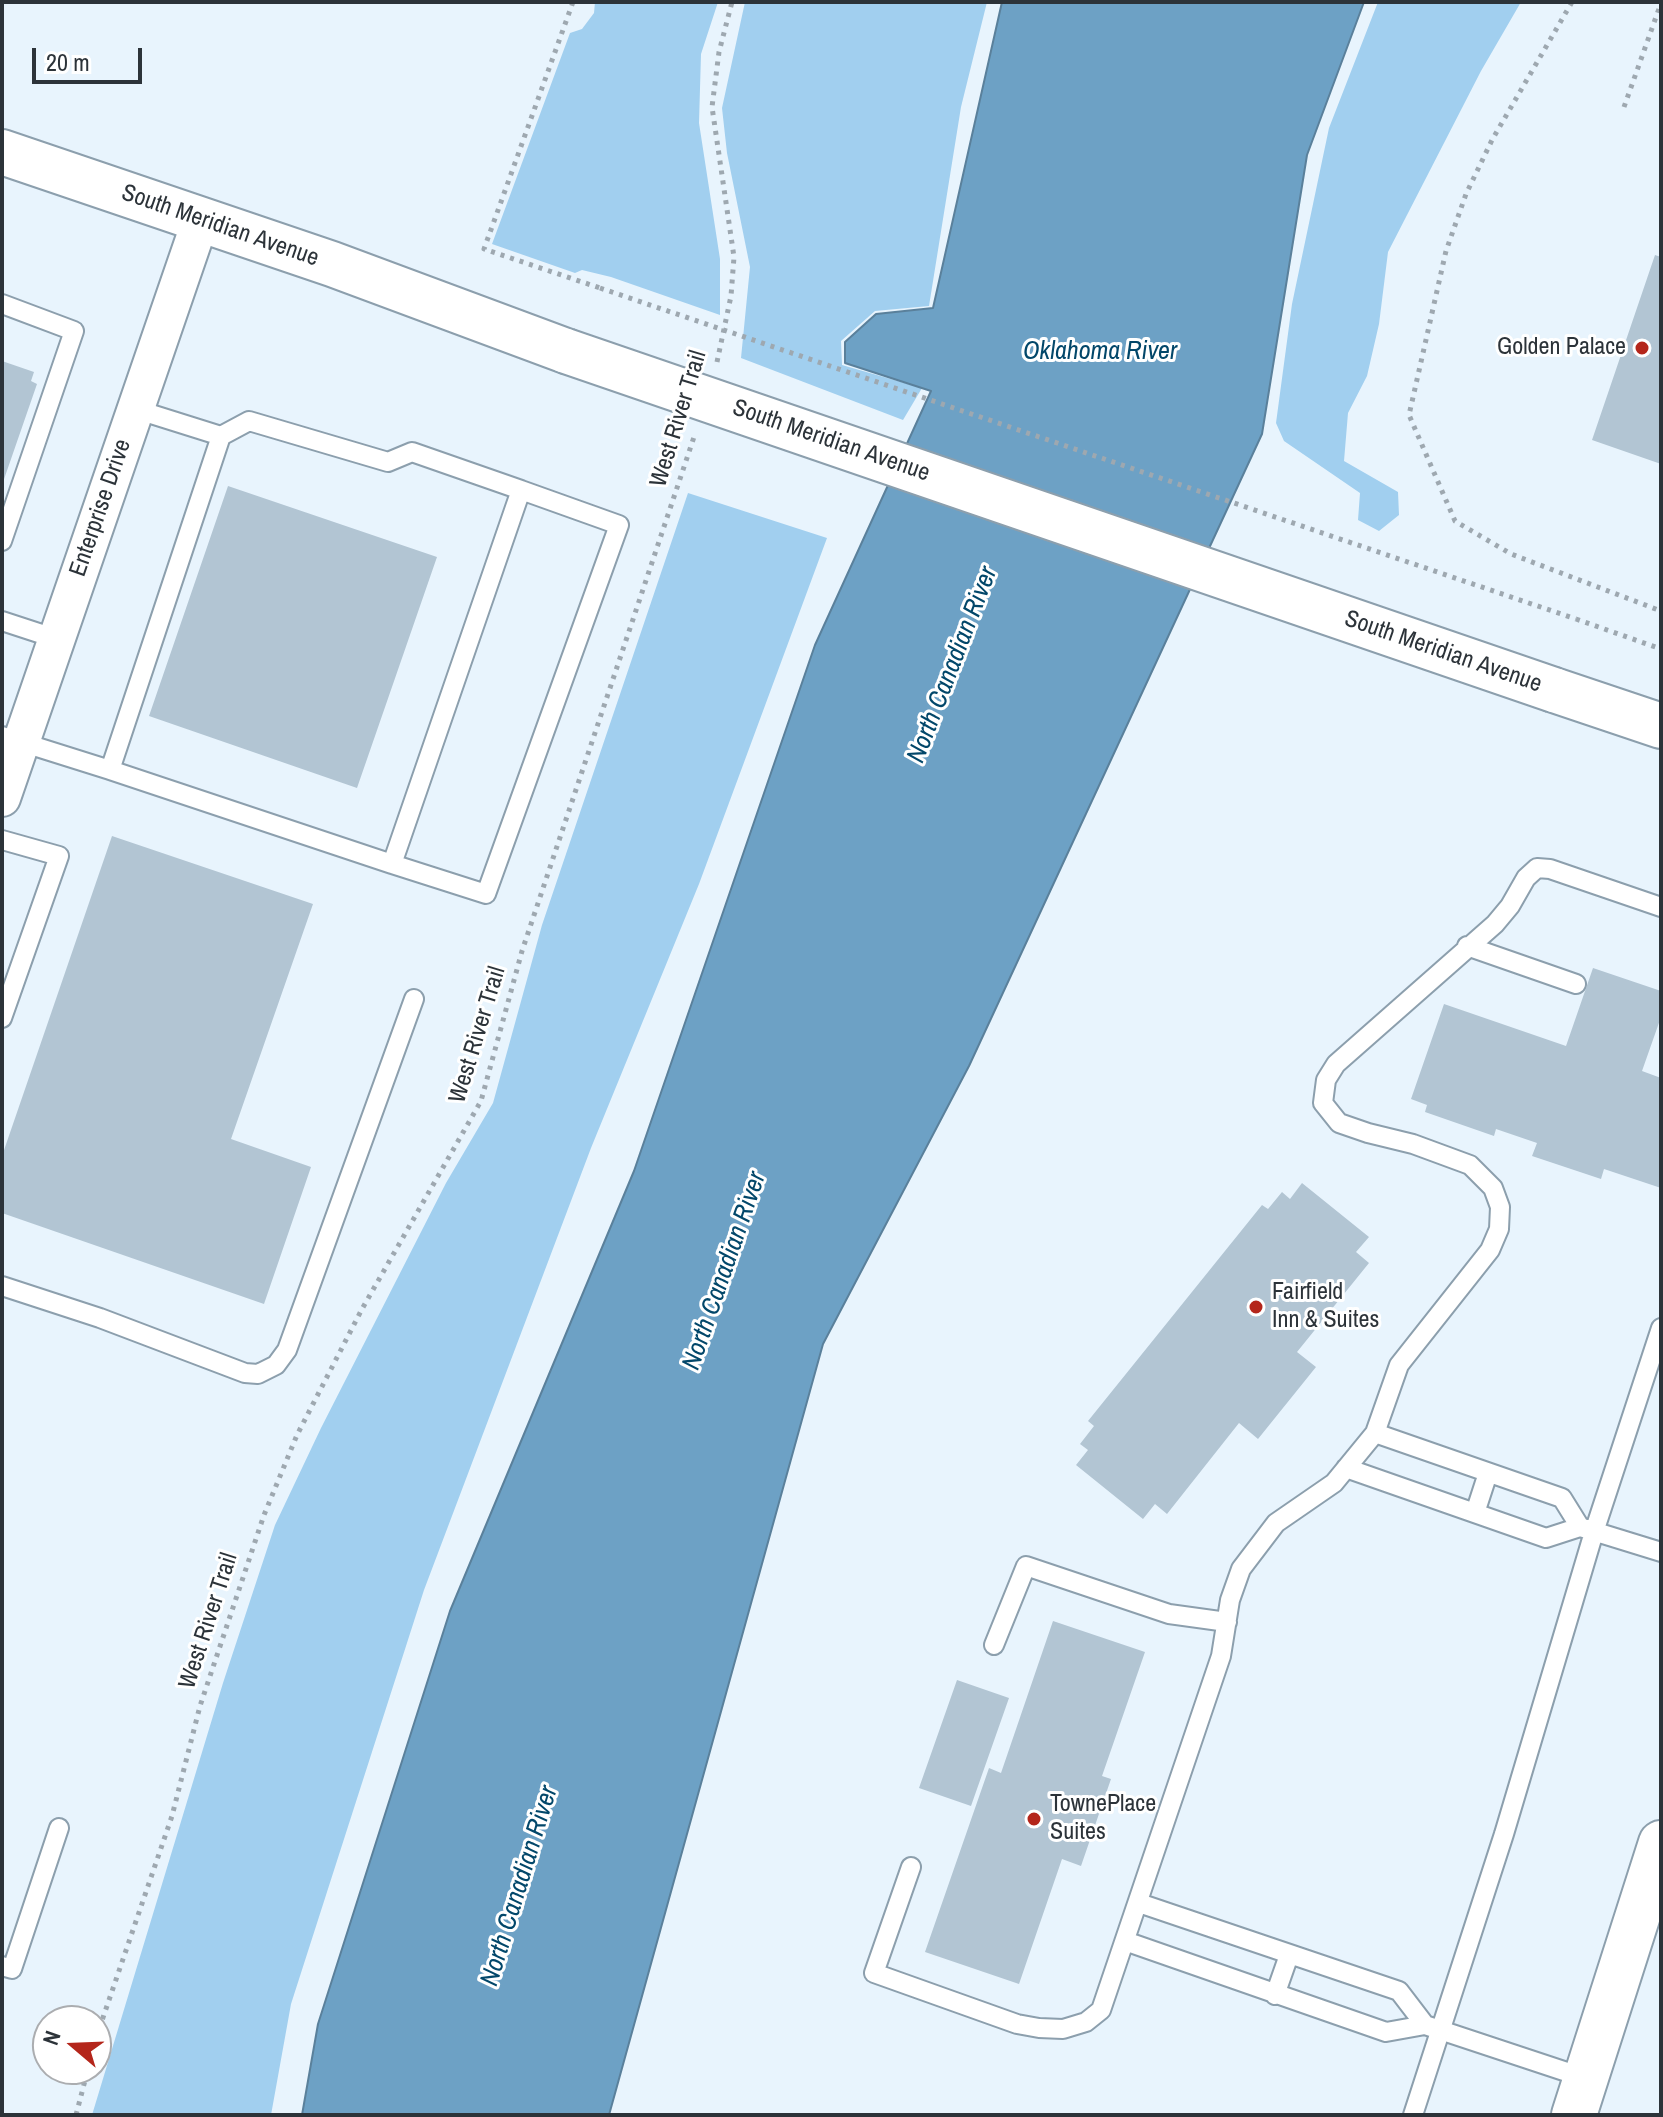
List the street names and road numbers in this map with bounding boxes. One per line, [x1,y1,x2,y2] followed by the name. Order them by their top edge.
[118,179,322,273] street label: South Meridian Avenue
[645,347,713,491] street label: West River Trail
[729,394,933,488] street label: South Meridian Avenue
[64,436,138,580] street label: Enterprise Drive
[1341,605,1545,699] street label: South Meridian Avenue
[444,963,512,1107] street label: West River Trail
[174,1549,244,1693] street label: West River Trail

